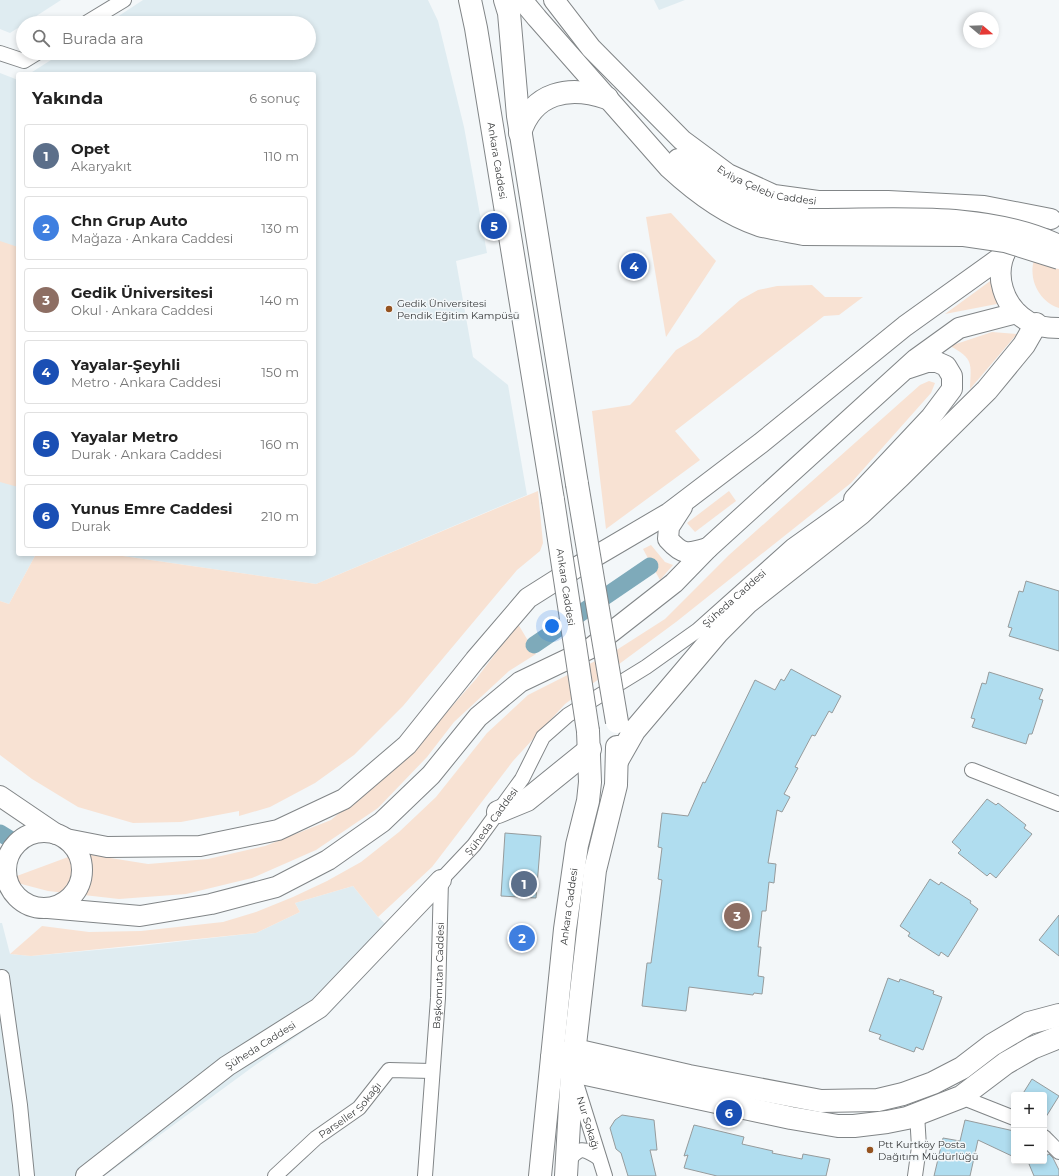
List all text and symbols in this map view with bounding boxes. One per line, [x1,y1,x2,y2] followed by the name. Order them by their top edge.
[963,12,999,48] north arrow
[16,16,316,60] search box
[30,27,52,49] icon: search
[62,29,144,48] text: Burada ara
[32,88,103,108] text: Yakında
[249,90,300,106] text: 6 sonuç
[485,121,510,200] street label: Ankara Caddesi
[71,139,110,158] text: Opet
[43,148,49,164] text: 1
[264,148,299,164] text: 110 m
[71,158,132,174] text: Akaryakıt
[715,162,817,207] street label: Evliya Çelebi Caddesi
[71,211,188,230] text: Chn Grup Auto
[481,211,507,241] pin: 5
[42,220,50,236] text: 2
[261,220,299,236] text: 130 m
[71,230,233,246] text: Mağaza · Ankara Caddesi
[621,251,647,281] pin: 4
[71,283,213,302] text: Gedik Üniversitesi
[42,292,50,308] text: 3
[260,292,299,308] text: 140 m
[397,297,520,322] place label: Gedik Üniversitesi Pendik Eğitim Kampüsü
[71,302,213,318] text: Okul · Ankara Caddesi
[384,304,394,314] marker: Gedik Üniversitesi Pendik Eğitim Kampüsü
[71,355,180,374] text: Yayalar-Şeyhli
[42,364,50,380] text: 4
[261,364,299,380] text: 150 m
[71,374,221,390] text: Metro · Ankara Caddesi
[71,427,178,446] text: Yayalar Metro
[42,436,50,452] text: 5
[261,436,299,452] text: 160 m
[71,446,222,462] text: Durak · Ankara Caddesi
[71,499,232,518] text: Yunus Emre Caddesi
[42,508,50,524] text: 6
[261,508,299,524] text: 210 m
[71,518,111,534] text: Durak
[554,547,578,627] street label: Ankara Caddesi
[699,566,768,630] street label: Şüheda Caddesi
[542,616,562,636] your location
[462,785,520,858] street label: Şüheda Caddesi
[557,867,580,946] street label: Ankara Caddesi
[511,869,537,899] pin: 1
[724,901,750,931] pin: 3
[429,922,446,1029] street label: Başkomutan Caddesi
[509,923,535,953] pin: 2
[222,1018,298,1072] street label: Şüheda Caddesi
[316,1079,384,1141] street label: Parseller Sokağı
[1011,1092,1047,1164] map controls
[1011,1092,1047,1128] button: +
[574,1095,603,1151] street label: Nur Sokağı
[716,1098,742,1128] pin: 6
[1011,1128,1047,1164] button: −
[878,1138,978,1163] place label: Ptt Kurtköy Posta Dağıtım Müdürlüğü
[865,1145,875,1155] marker: Ptt Kurtköy Posta Dağıtım Müdürlüğü

